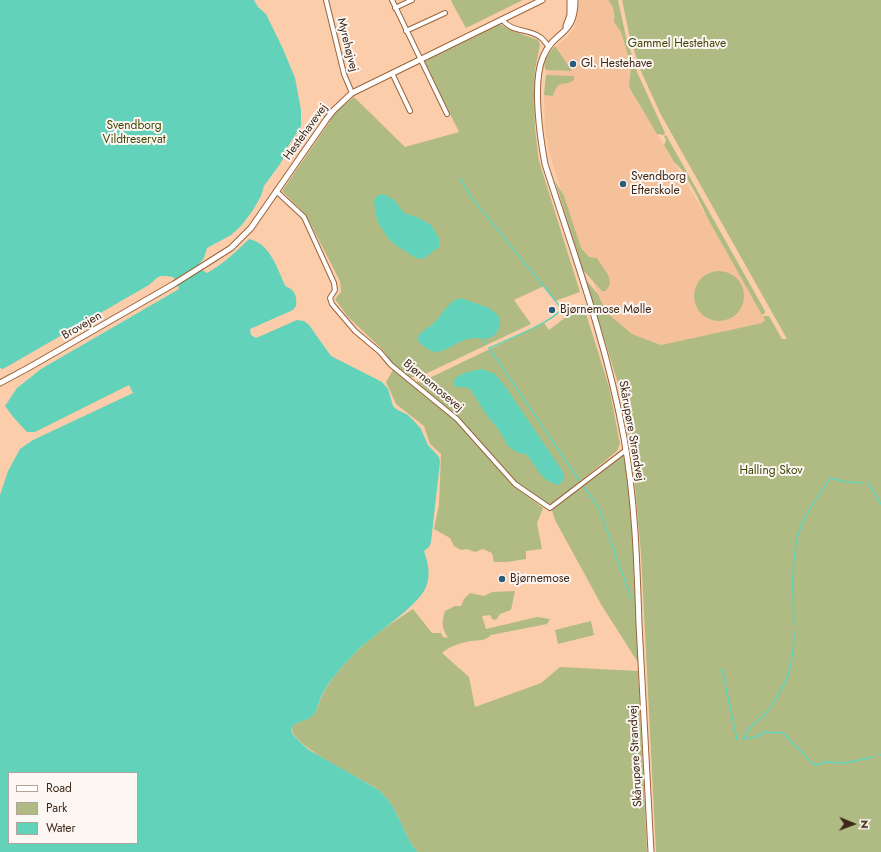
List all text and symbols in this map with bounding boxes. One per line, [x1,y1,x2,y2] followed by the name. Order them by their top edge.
[333,16,361,74] street label: Myrehøjvej
[628,37,726,51] park label: Gammel Hestehave
[581,57,652,71] place label: Gl. Hestehave
[568,59,578,69] marker: Gl. Hestehave
[281,101,331,163] street label: Hestehavevej
[102,119,166,147] park label: Svendborg Vildtreservat
[631,170,686,198] place label: Svendborg Efterskole
[618,179,628,189] marker: Svendborg Efterskole
[560,303,651,317] place label: Bjørnemose Mølle
[547,305,557,315] marker: Bjørnemose Mølle
[59,309,105,343] street label: Brovejen
[400,357,466,415] street label: Bjørnemosevej
[615,380,647,482] street label: Skårupøre Strandvej
[739,464,803,478] park label: Halling Skov
[510,572,570,586] place label: Bjørnemose
[497,574,507,584] marker: Bjørnemose
[626,705,646,807] street label: Skårupøre Strandvej
[8,772,138,844] legend
[46,779,72,797] text: Road
[46,799,67,817] text: Park
[833,804,873,844] north arrow
[46,819,76,837] text: Water
[857,820,873,829] text: N

